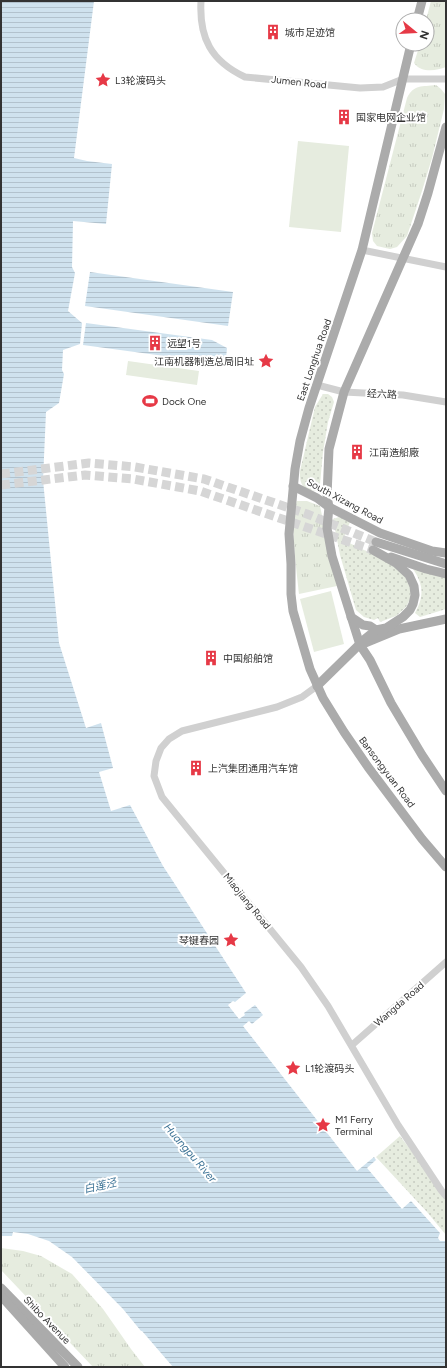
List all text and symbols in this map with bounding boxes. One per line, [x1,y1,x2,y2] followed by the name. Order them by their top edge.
[395,12,435,52] north arrow
[264,23,282,41] building icon: 城市足迹馆
[285,26,335,39] place label: 城市足迹馆
[417,29,432,41] text: N
[94,71,112,89] place icon: L3轮渡码头
[271,73,328,91] street label: Jumen Road
[115,74,166,87] place label: L3轮渡码头
[335,108,353,126] building icon: 国家电网企业馆
[356,111,426,124] place label: 国家电网企业馆
[294,317,334,403] street label: East Longhua Road
[146,334,164,352] building icon: 远望1号
[167,337,201,350] place label: 远望1号
[257,352,275,370] place icon: 江南机器制造总局旧址
[154,355,254,368] place label: 江南机器制造总局旧址
[367,387,397,401] street label: 经六路
[141,392,159,410] sports icon: Dock One
[162,395,207,408] place label: Dock One
[348,443,366,461] building icon: 江南造船廠
[369,446,419,459] place label: 江南造船廠
[305,475,386,527] street label: South Xizang Road
[202,649,220,667] building icon: 中国船舶馆
[223,652,273,665] place label: 中国船舶馆
[356,734,418,810] street label: Bansongyuan Road
[187,759,205,777] building icon: 上汽集团通用汽车馆
[208,762,298,775] place label: 上汽集团通用汽车馆
[220,870,274,932] street label: Miaojiang Road
[222,931,240,949] place icon: 琴键春园
[179,934,219,947] place label: 琴键春园
[371,979,427,1029] street label: Wangda Road
[284,1059,302,1077] place icon: L1轮渡码头
[305,1062,354,1075] place label: L1轮渡码头
[335,1113,374,1138] place label: M1 Ferry Terminal
[314,1116,332,1134] place icon: M1 Ferry Terminal
[161,1121,220,1186] water label: Huangpu River
[82,1176,119,1196] water label: 白莲泾
[21,1293,74,1347] street label: Shibo Avenue

